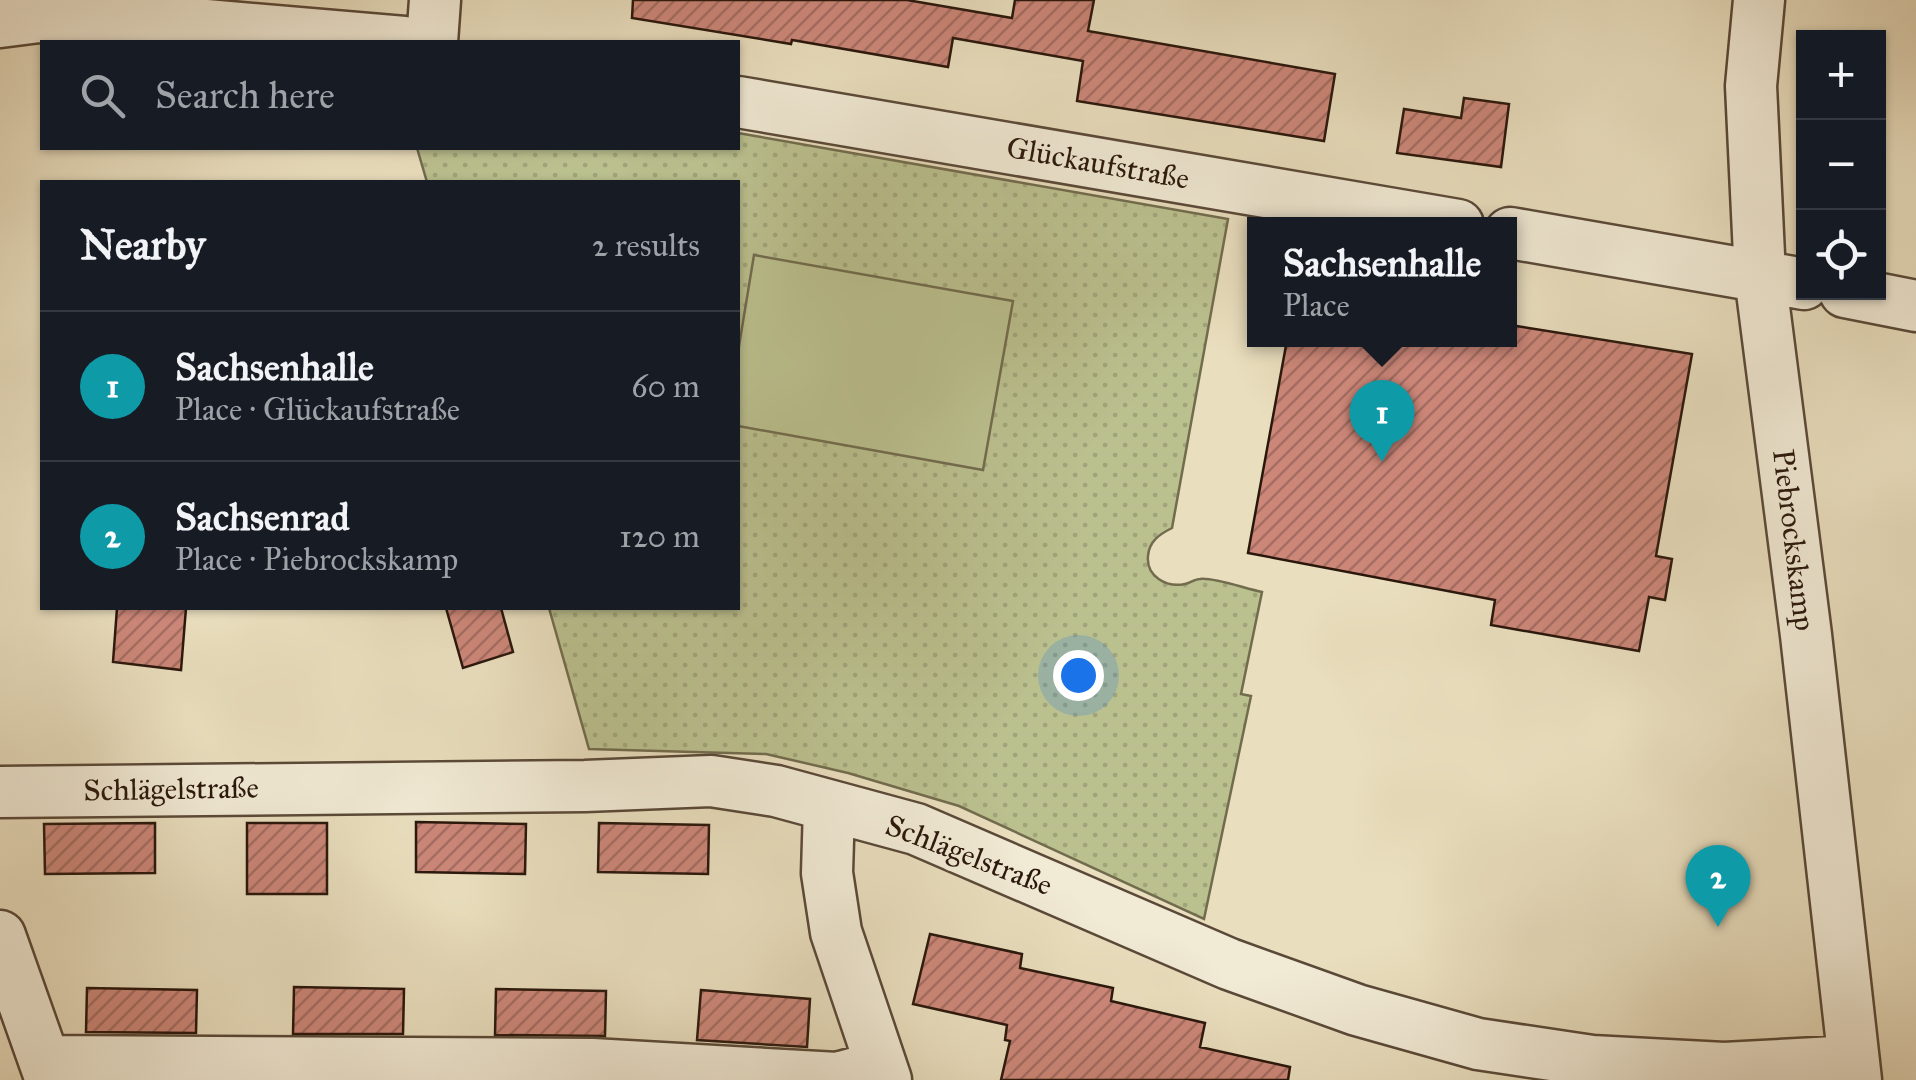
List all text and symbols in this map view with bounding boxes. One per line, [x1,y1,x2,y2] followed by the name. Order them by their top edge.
[1796,30,1886,300] map controls
[1796,30,1886,120] button: +
[40,40,740,150] search box
[75,68,130,123] icon: search
[155,72,335,118] text: Search here
[1796,120,1886,210] button: −
[1004,129,1192,197] street label: Glückaufstraße
[1796,210,1886,300] button: locate
[1247,217,1517,347] popup
[80,219,205,271] text: Nearby
[592,226,700,265] text: 2 results
[1283,240,1481,286] text: Sachsenhalle
[1283,286,1350,325] text: Place
[175,344,374,390] text: Sachsenhalle
[106,367,119,406] text: 1
[631,367,700,406] text: 60 m
[1350,380,1414,462] pin: 1
[175,390,460,429] text: Place · Glückaufstraße
[1765,447,1823,633] street label: Piebrockskamp
[175,494,350,540] text: Sachsenrad
[105,517,120,556] text: 2
[619,517,700,556] text: 120 m
[175,540,458,579] text: Place · Piebrockskamp
[1053,650,1104,701] your location
[83,769,259,809] street label: Schlägelstraße
[881,807,1057,903] street label: Schlägelstraße
[1686,844,1750,927] pin: 2

